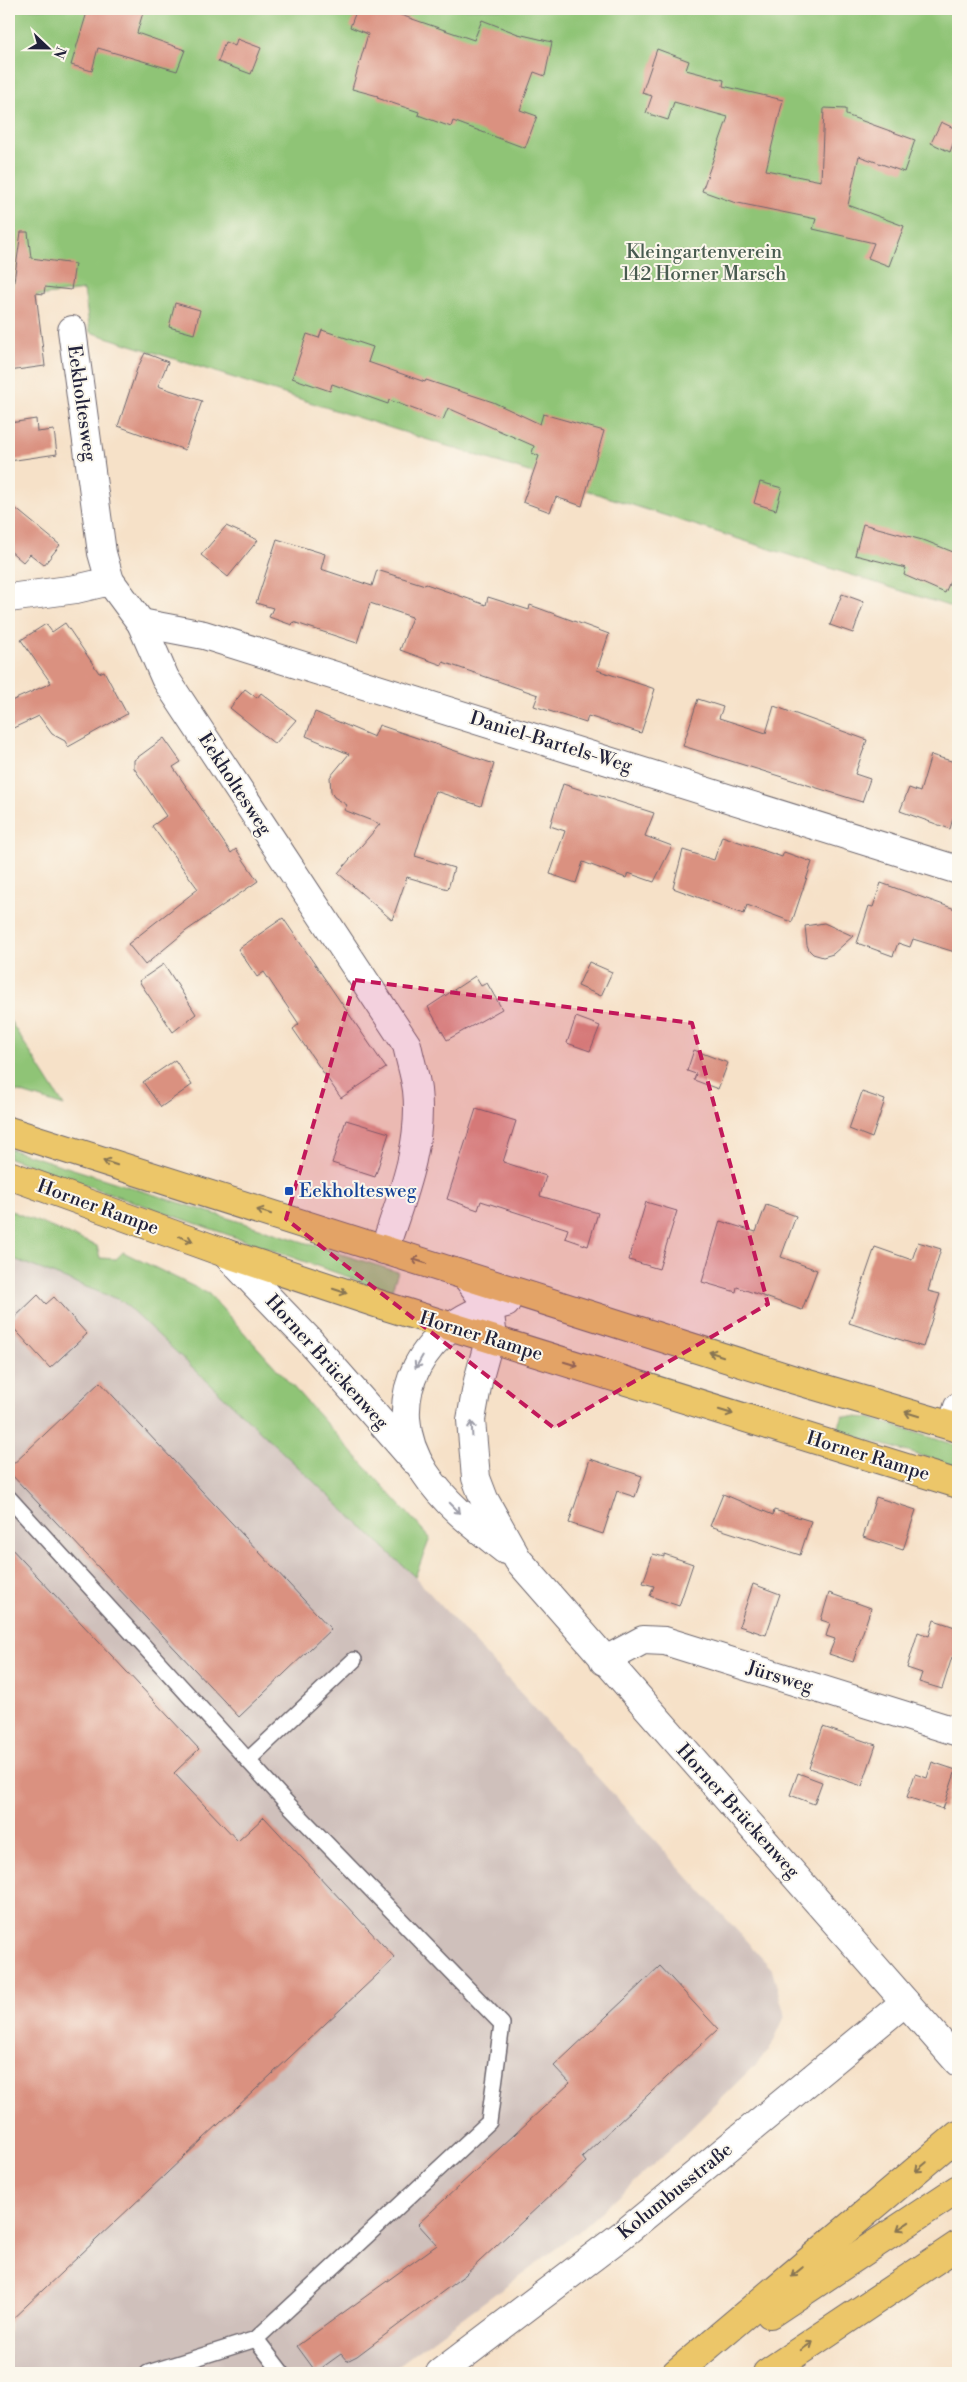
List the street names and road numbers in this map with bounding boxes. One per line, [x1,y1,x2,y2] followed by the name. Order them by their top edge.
[62,343,102,463] street label: Eekholtesweg
[467,706,635,778] street label: Daniel-Bartels-Weg
[193,728,277,840] street label: Eekholtesweg
[34,1174,162,1240] street label: Horner Rampe
[260,1290,394,1434] street label: Horner Brückenweg
[416,1306,546,1366] street label: Horner Rampe
[803,1426,933,1486] street label: Horner Rampe
[743,1655,816,1698] street label: Jürsweg
[671,1739,805,1883] street label: Horner Brückenweg
[613,2137,737,2245] street label: Kolumbusstraße

